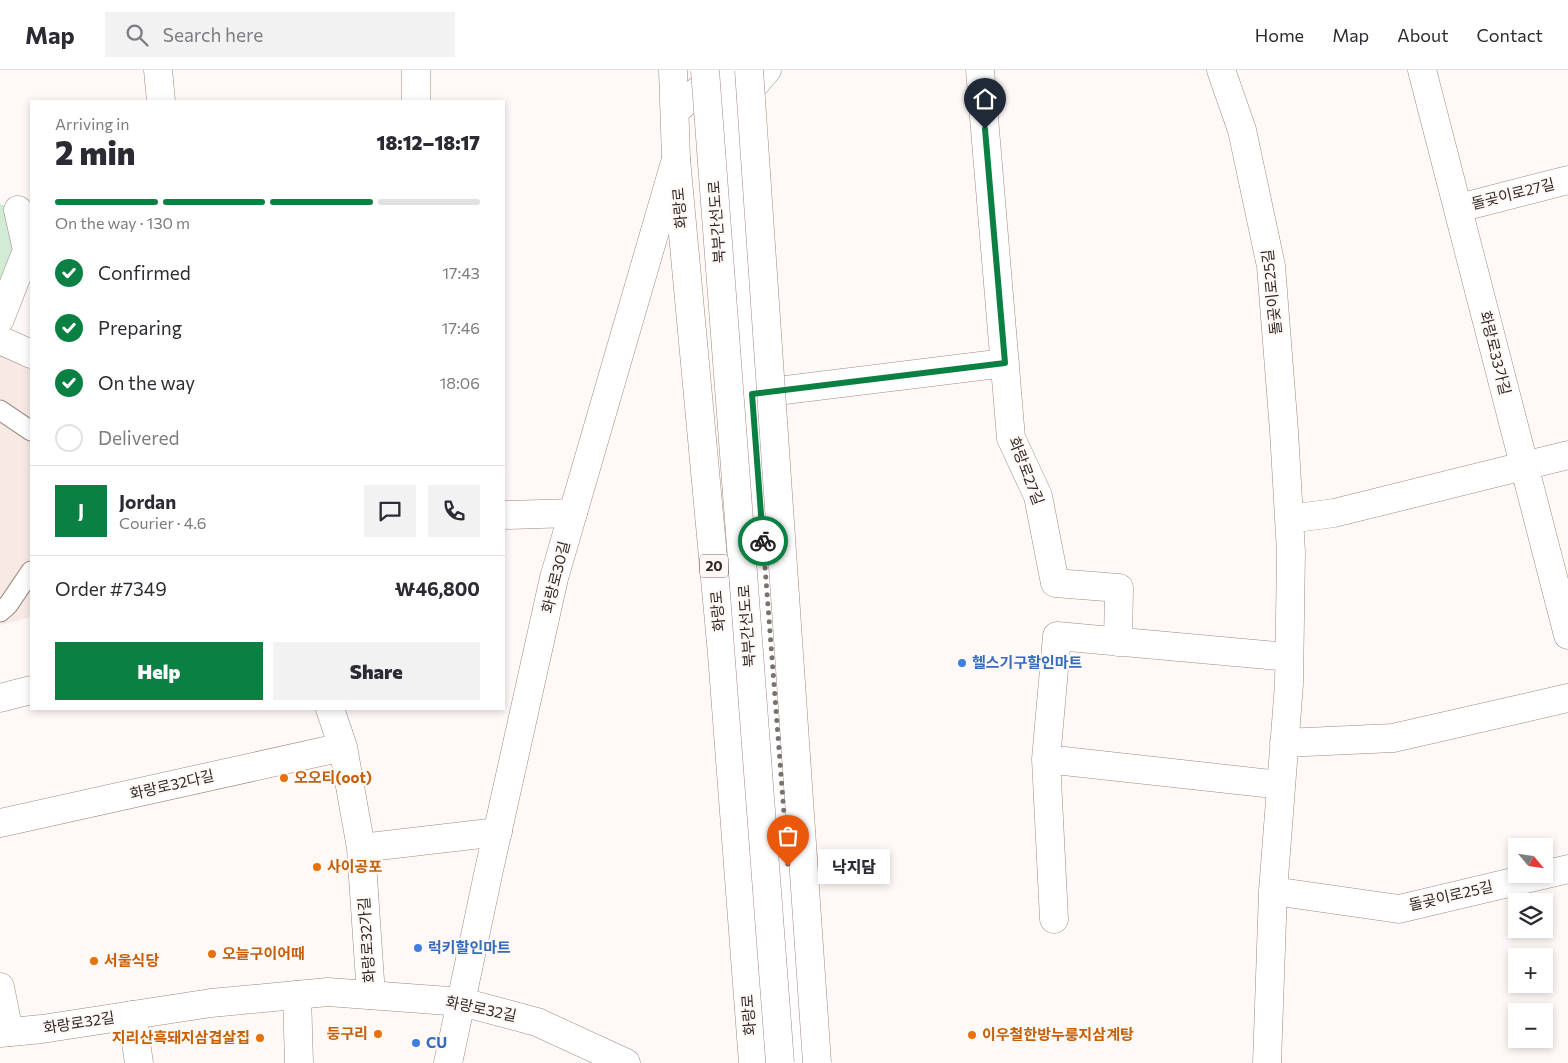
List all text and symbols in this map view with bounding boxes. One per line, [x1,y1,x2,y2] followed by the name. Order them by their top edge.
[105,12,455,57] search box
[25,20,75,49] text: Map
[123,21,151,49] icon: search
[163,23,263,46] text: Search here
[1255,24,1304,46] text: Home
[1332,24,1369,46] text: Map
[1397,24,1449,46] text: About
[1477,24,1543,46] text: Contact
[964,78,1006,129] pin
[971,85,999,113] icon: home
[55,114,129,133] text: Arriving in
[377,131,480,154] text: 18:12–18:17
[55,132,135,172] text: 2 min
[1469,174,1556,212] street label: 돌곶이로27길
[704,180,728,264] street label: 북부간선도로
[668,187,690,229] street label: 화랑로
[55,213,190,232] text: On the way · 130 m
[1258,248,1284,336] street label: 돌곶이로25길
[55,259,83,287] icon: check
[98,261,191,284] text: Confirmed
[442,263,480,282] text: 17:43
[1477,309,1515,397] street label: 화랑로33가길
[55,314,83,342] icon: check
[98,316,182,339] text: Preparing
[442,318,480,337] text: 17:46
[55,369,83,397] icon: check
[98,371,195,394] text: On the way
[440,373,480,392] text: 18:06
[98,426,179,449] text: Delivered
[1006,434,1048,507] street label: 화랑로27길
[364,485,416,537] button: chat
[428,485,480,537] button: phone
[119,490,176,513] text: Jordan
[78,499,84,522] text: J
[119,513,206,532] text: Courier · 4.6
[738,516,788,566] courier
[749,527,777,555] icon: bike
[537,539,573,615] street label: 화랑로30길
[700,554,728,578] road number: 20
[55,577,167,600] text: Order #7349
[395,577,480,600] text: ₩46,800
[734,584,758,668] street label: 북부간선도로
[706,590,728,632] street label: 화랑로
[55,642,263,700] button: Help
[273,642,480,700] button: Share
[972,653,1083,671] place label: 헬스기구할인마트
[956,657,968,669] marker: 헬스기구할인마트
[128,766,216,802] street label: 화랑로32다길
[294,768,372,786] place label: 오오티(oot)
[278,772,290,784] marker: 오오티(oot)
[767,815,809,866] pin
[774,822,802,850] icon: bag
[1508,838,1552,882] north arrow
[1508,838,1553,1048] map controls
[818,848,890,884] callout: 낙지담
[327,857,382,875] place label: 사이공포
[832,857,876,876] text: 낙지담
[311,861,323,873] marker: 사이공포
[1407,877,1495,913] street label: 돌곶이로25길
[1508,893,1553,938] button: layers
[354,897,378,984] street label: 화랑로32가길
[428,938,511,956] place label: 럭키할인마트
[412,942,424,954] marker: 럭키할인마트
[222,944,305,962] place label: 오늘구이어때
[206,948,218,960] marker: 오늘구이어때
[1508,948,1553,993] button: +
[104,951,159,969] place label: 서울식당
[88,955,100,967] marker: 서울식당
[444,992,518,1024] street label: 화랑로32길
[738,994,758,1036] street label: 화랑로
[1508,1003,1553,1048] button: −
[42,1007,116,1037] street label: 화랑로32길
[327,1024,368,1042] place label: 둥구리
[982,1025,1134,1043] place label: 이우철한방누룽지삼계탕
[112,1028,250,1046] place label: 지리산흑돼지삼겹살집
[372,1028,384,1040] marker: 둥구리
[966,1029,978,1041] marker: 이우철한방누룽지삼계탕
[254,1032,266,1044] marker: 지리산흑돼지삼겹살집
[426,1033,447,1051] place label: CU
[410,1037,422,1049] marker: CU

